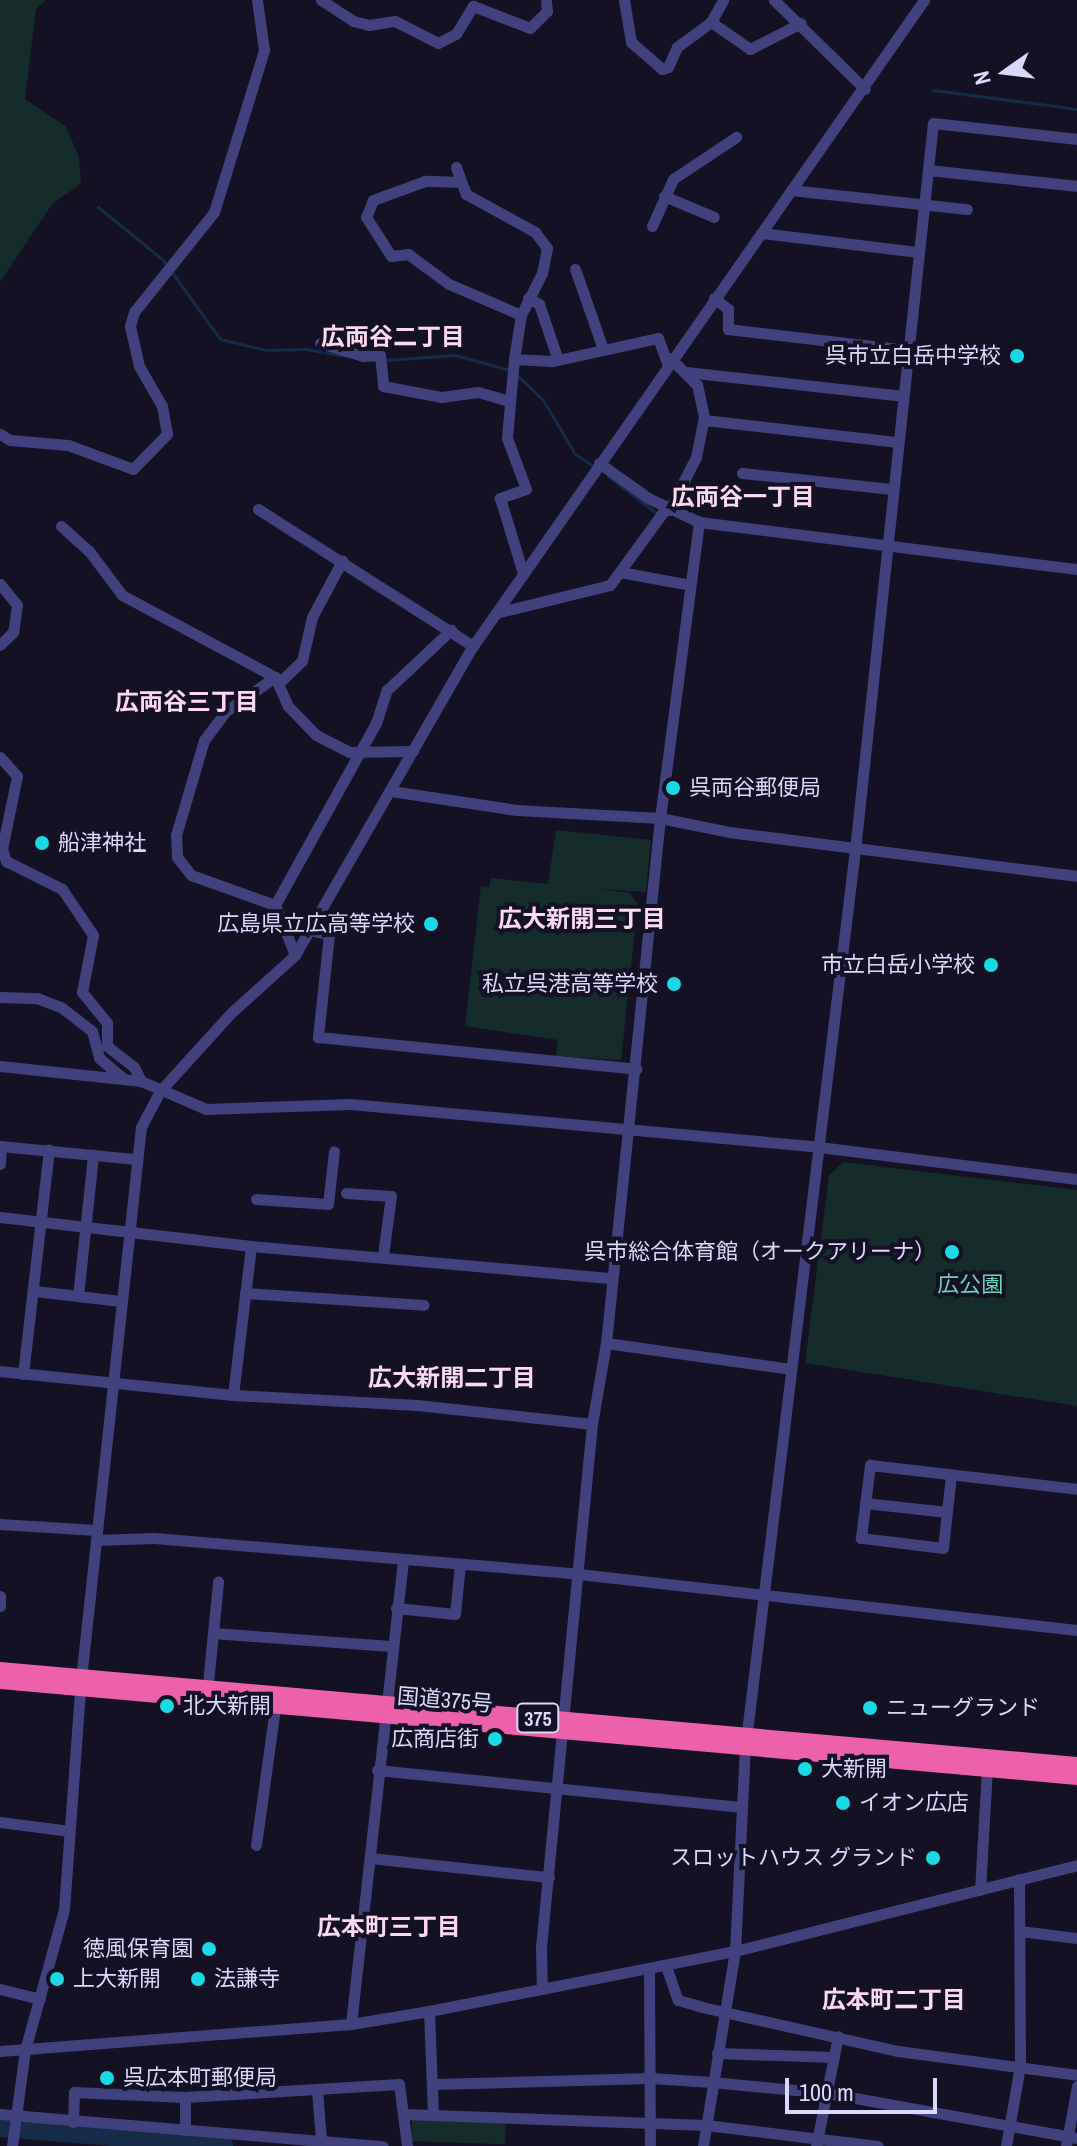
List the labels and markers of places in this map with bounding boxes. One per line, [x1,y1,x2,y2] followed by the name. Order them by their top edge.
[825,343,1001,369] place label: 呉市立白岳中学校
[1008,347,1026,365] marker: 呉市立白岳中学校
[689,775,821,801] place label: 呉両谷郵便局
[664,779,682,797] marker: 呉両谷郵便局
[58,830,146,856] place label: 船津神社
[33,834,51,852] marker: 船津神社
[217,911,415,937] place label: 広島県立広高等学校
[422,915,440,933] marker: 広島県立広高等学校
[821,952,975,978] place label: 市立白岳小学校
[982,956,1000,974] marker: 市立白岳小学校
[482,971,658,997] place label: 私立呉港高等学校
[665,975,683,993] marker: 私立呉港高等学校
[584,1239,936,1265] place label: 呉市総合体育館（オークアリーナ）
[943,1243,961,1261] marker: 呉市総合体育館（オークアリーナ）
[183,1693,271,1719] place label: 北大新開
[886,1695,1040,1721] place label: ニューグランド
[158,1697,176,1715] marker: 北大新開
[861,1699,879,1717] marker: ニューグランド
[391,1726,479,1752] place label: 広商店街
[486,1730,504,1748] marker: 広商店街
[821,1756,887,1782] place label: 大新開
[796,1760,814,1778] marker: 大新開
[859,1790,969,1816] place label: イオン広店
[834,1794,852,1812] marker: イオン広店
[670,1845,917,1871] place label: スロットハウス グランド
[924,1849,942,1867] marker: スロットハウス グランド
[83,1936,193,1962] place label: 徳風保育園
[200,1940,218,1958] marker: 徳風保育園
[73,1966,161,1992] place label: 上大新開
[214,1966,280,1992] place label: 法謙寺
[48,1970,66,1988] marker: 上大新開
[189,1970,207,1988] marker: 法謙寺
[123,2065,277,2091] place label: 呉広本町郵便局
[98,2069,116,2087] marker: 呉広本町郵便局

